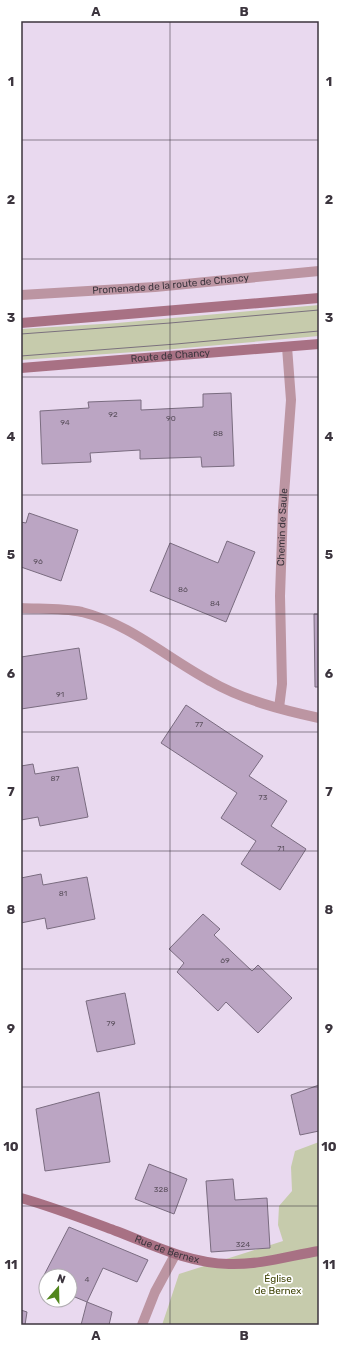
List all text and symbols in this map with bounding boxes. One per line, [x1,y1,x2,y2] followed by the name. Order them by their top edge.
[91,4,101,19] text: A
[239,4,249,19] text: B
[8,74,14,89] text: 1
[326,74,332,89] text: 1
[7,192,15,207] text: 2
[325,192,333,207] text: 2
[92,272,250,297] street label: Promenade de la route de Chancy
[7,310,16,325] text: 3
[325,310,334,325] text: 3
[130,347,211,365] street label: Route de Chancy
[108,410,118,419] house number: 92
[166,414,176,423] house number: 90
[60,418,70,427] house number: 94
[7,429,16,444] text: 4
[213,429,223,438] house number: 88
[325,429,334,444] text: 4
[275,487,290,566] street label: Chemin de Saule
[7,547,15,562] text: 5
[325,547,333,562] text: 5
[33,557,43,566] house number: 96
[178,585,188,594] house number: 86
[210,599,220,608] house number: 84
[7,666,16,681] text: 6
[325,666,334,681] text: 6
[56,690,64,699] house number: 91
[195,720,203,729] house number: 77
[50,774,60,783] house number: 87
[7,784,15,799] text: 7
[325,784,333,799] text: 7
[259,793,268,802] house number: 73
[277,844,285,853] house number: 71
[59,889,67,898] house number: 81
[7,902,16,917] text: 8
[325,902,334,917] text: 8
[220,956,230,965] house number: 69
[107,1019,116,1028] house number: 79
[7,1021,15,1036] text: 9
[325,1021,333,1036] text: 9
[3,1139,19,1154] text: 10
[321,1139,337,1154] text: 10
[154,1185,168,1194] house number: 328
[133,1233,201,1266] street label: Rue de Bernex
[236,1240,250,1249] house number: 324
[5,1257,17,1272] text: 11
[323,1257,335,1272] text: 11
[38,1268,78,1308] north arrow
[55,1272,67,1287] text: N
[254,1273,302,1297] park label: Église de Bernex
[85,1275,90,1284] house number: 4
[91,1328,101,1343] text: A
[239,1328,249,1343] text: B

